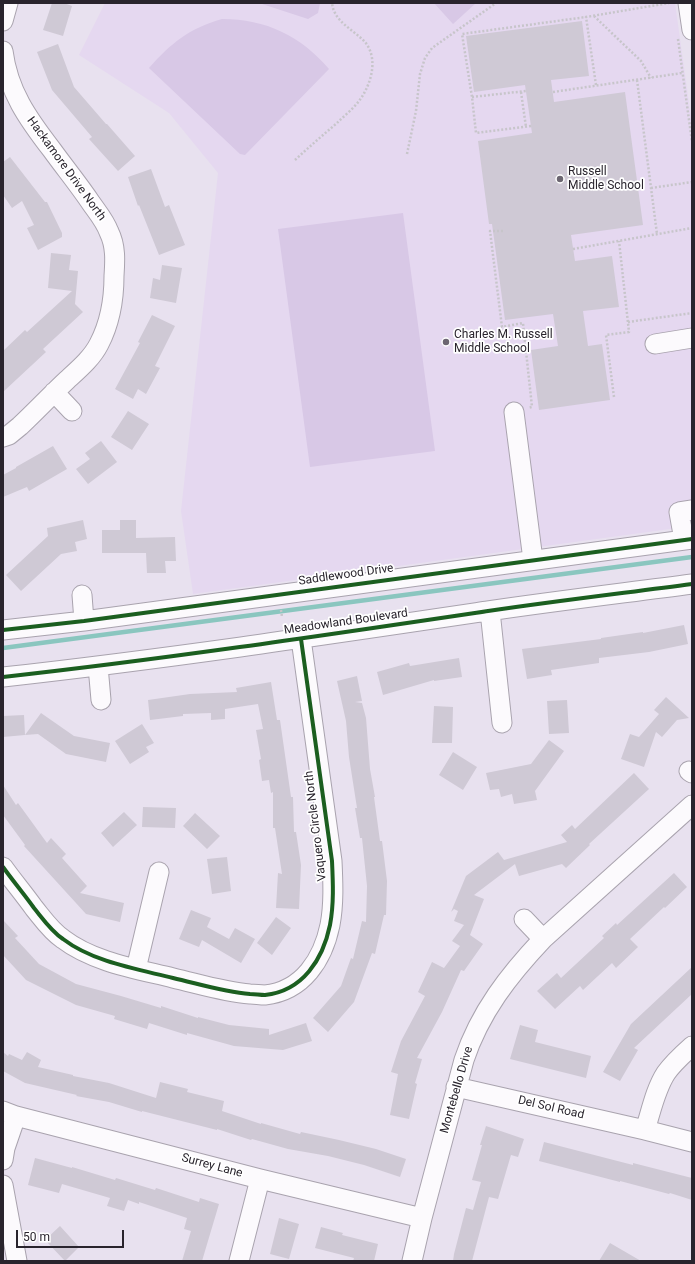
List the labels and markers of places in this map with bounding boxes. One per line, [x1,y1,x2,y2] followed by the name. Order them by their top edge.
[568,165,644,193] place label: Russell Middle School
[555,174,565,184] marker: Russell Middle School
[454,328,553,356] place label: Charles M. Russell Middle School
[441,337,451,347] marker: Charles M. Russell Middle School

